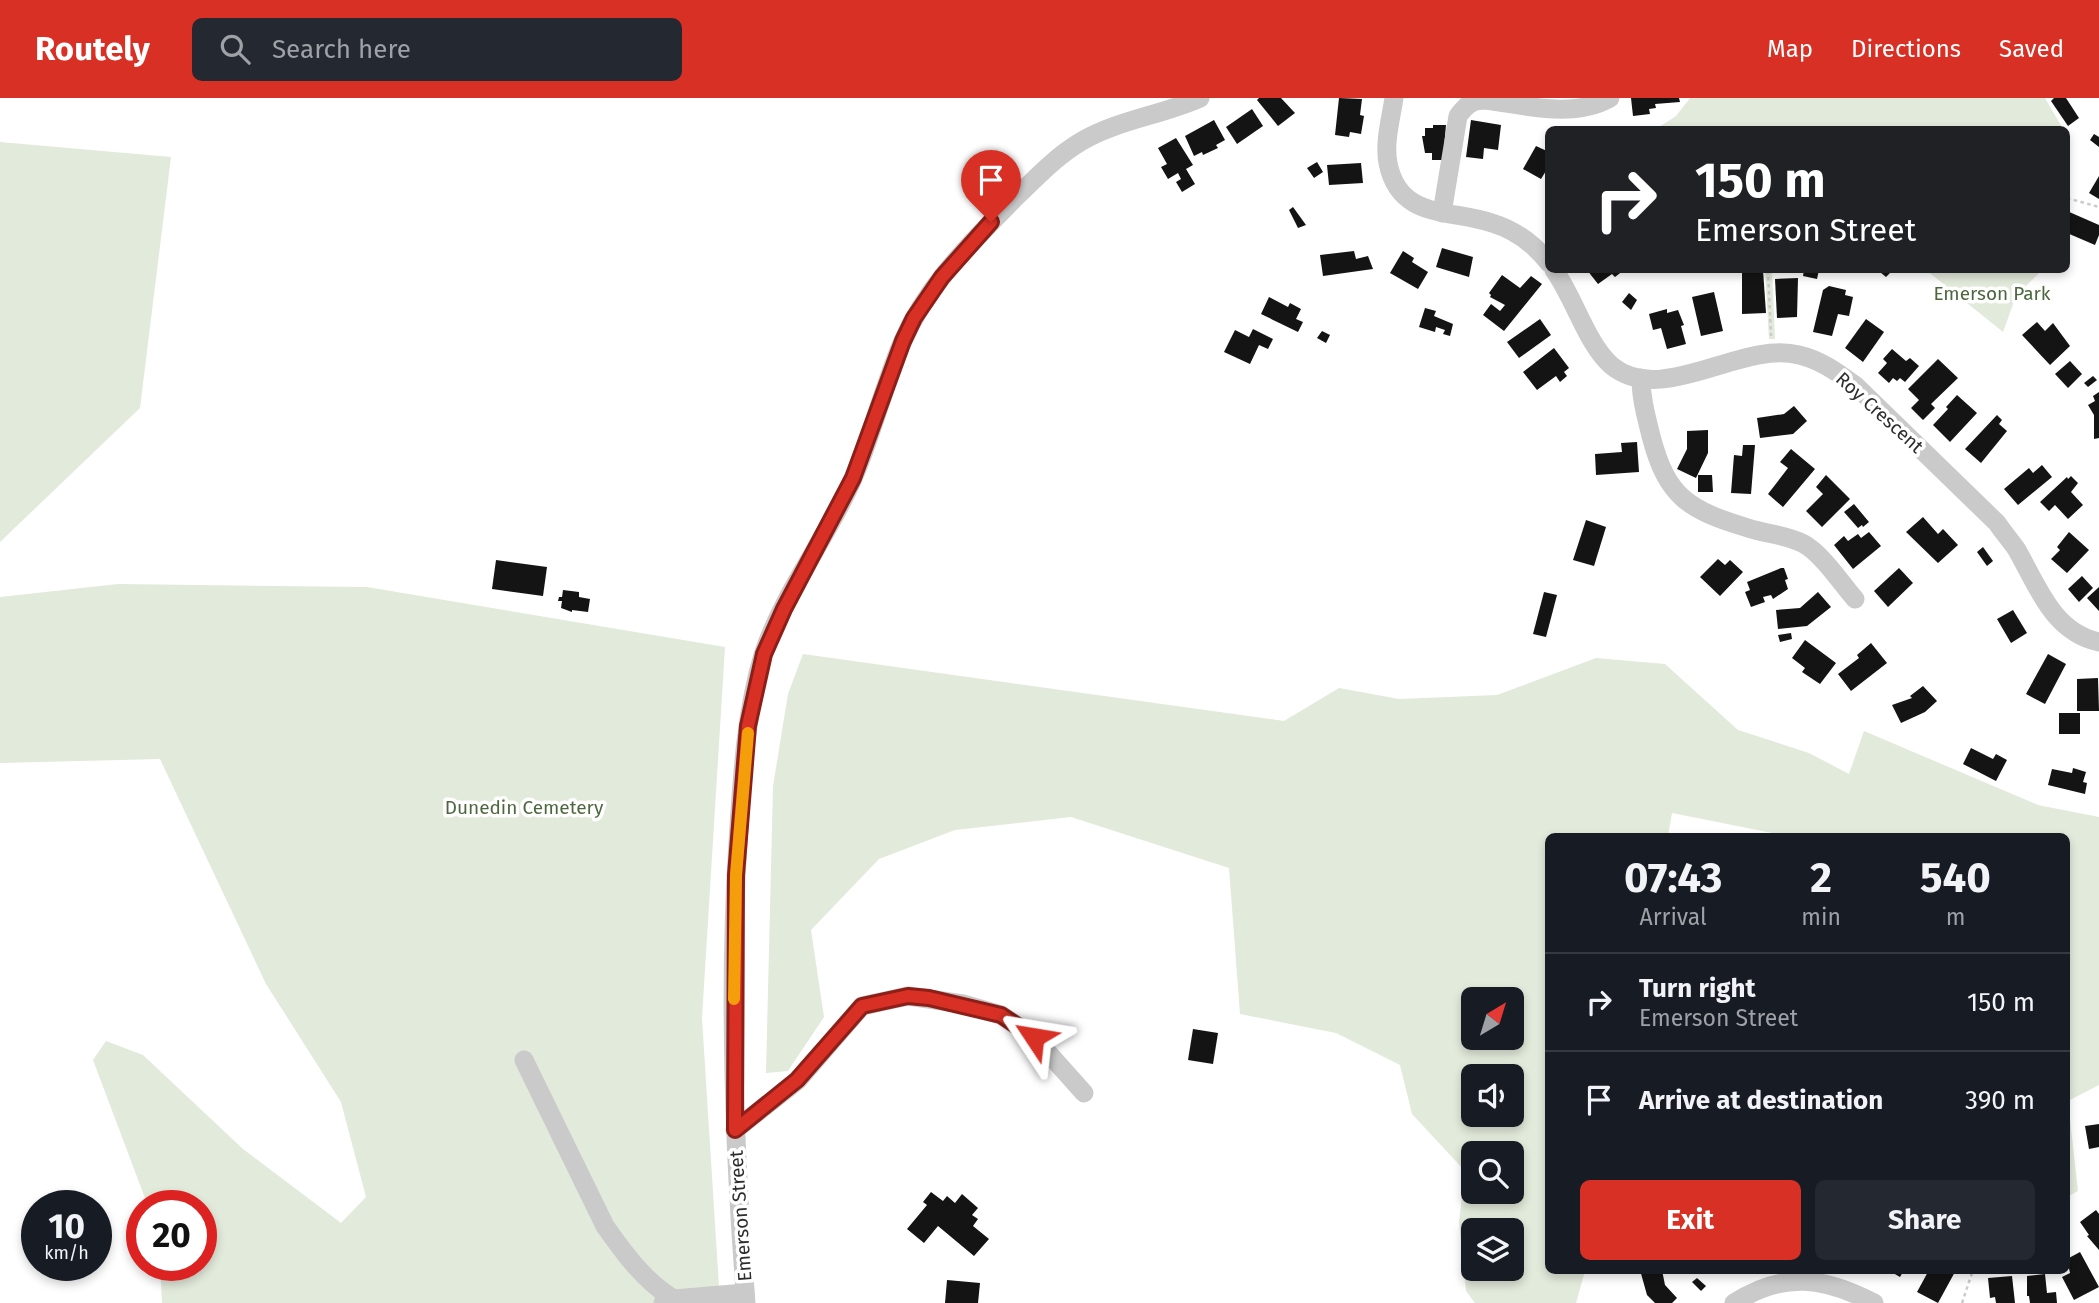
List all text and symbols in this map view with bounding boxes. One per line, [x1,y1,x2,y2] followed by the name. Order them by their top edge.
[192,18,682,81] search box
[35,29,150,69] text: Routely
[216,30,254,68] icon: search
[272,34,411,65] text: Search here
[1767,35,1813,63] text: Map
[1851,35,1961,63] text: Directions
[1999,35,2064,63] text: Saved
[961,150,1021,222] pin
[1695,151,1826,210] text: 150 m
[1580,154,1671,245] icon: right
[972,161,1010,199] icon: arrive
[1695,211,1916,249] text: Emerson Street
[1933,282,2051,305] park label: Emerson Park
[1831,367,1928,458] street label: Roy Crescent
[445,796,604,819] park label: Dunedin Cemetery
[1624,853,1722,903] text: 07:43
[1810,853,1832,903] text: 2
[1920,853,1991,903] text: 540
[1639,903,1707,931] text: Arrival
[1801,903,1841,931] text: min
[1946,903,1965,931] text: m
[1639,973,1756,1004] text: Turn right
[1580,983,1618,1021] icon: right
[1461,987,1524,1050] north arrow
[1461,987,1524,1281] map controls
[1967,987,2035,1018] text: 150 m
[997,1000,1071,1074] position arrow
[1639,1004,1798,1032] text: Emerson Street
[1461,1064,1524,1127] button: sound
[1580,1081,1618,1119] icon: arrive
[1639,1085,1883,1116] text: Arrive at destination
[1965,1085,2035,1116] text: 390 m
[1461,1141,1524,1204] button: search
[724,1150,757,1282] street label: Emerson Street
[1580,1180,1801,1260] button: Exit
[1815,1180,2035,1260] button: Share
[126,1190,217,1281] speed limit sign: 20
[48,1205,85,1247] text: 10
[1461,1218,1524,1281] button: layers
[44,1242,89,1264] text: km/h

